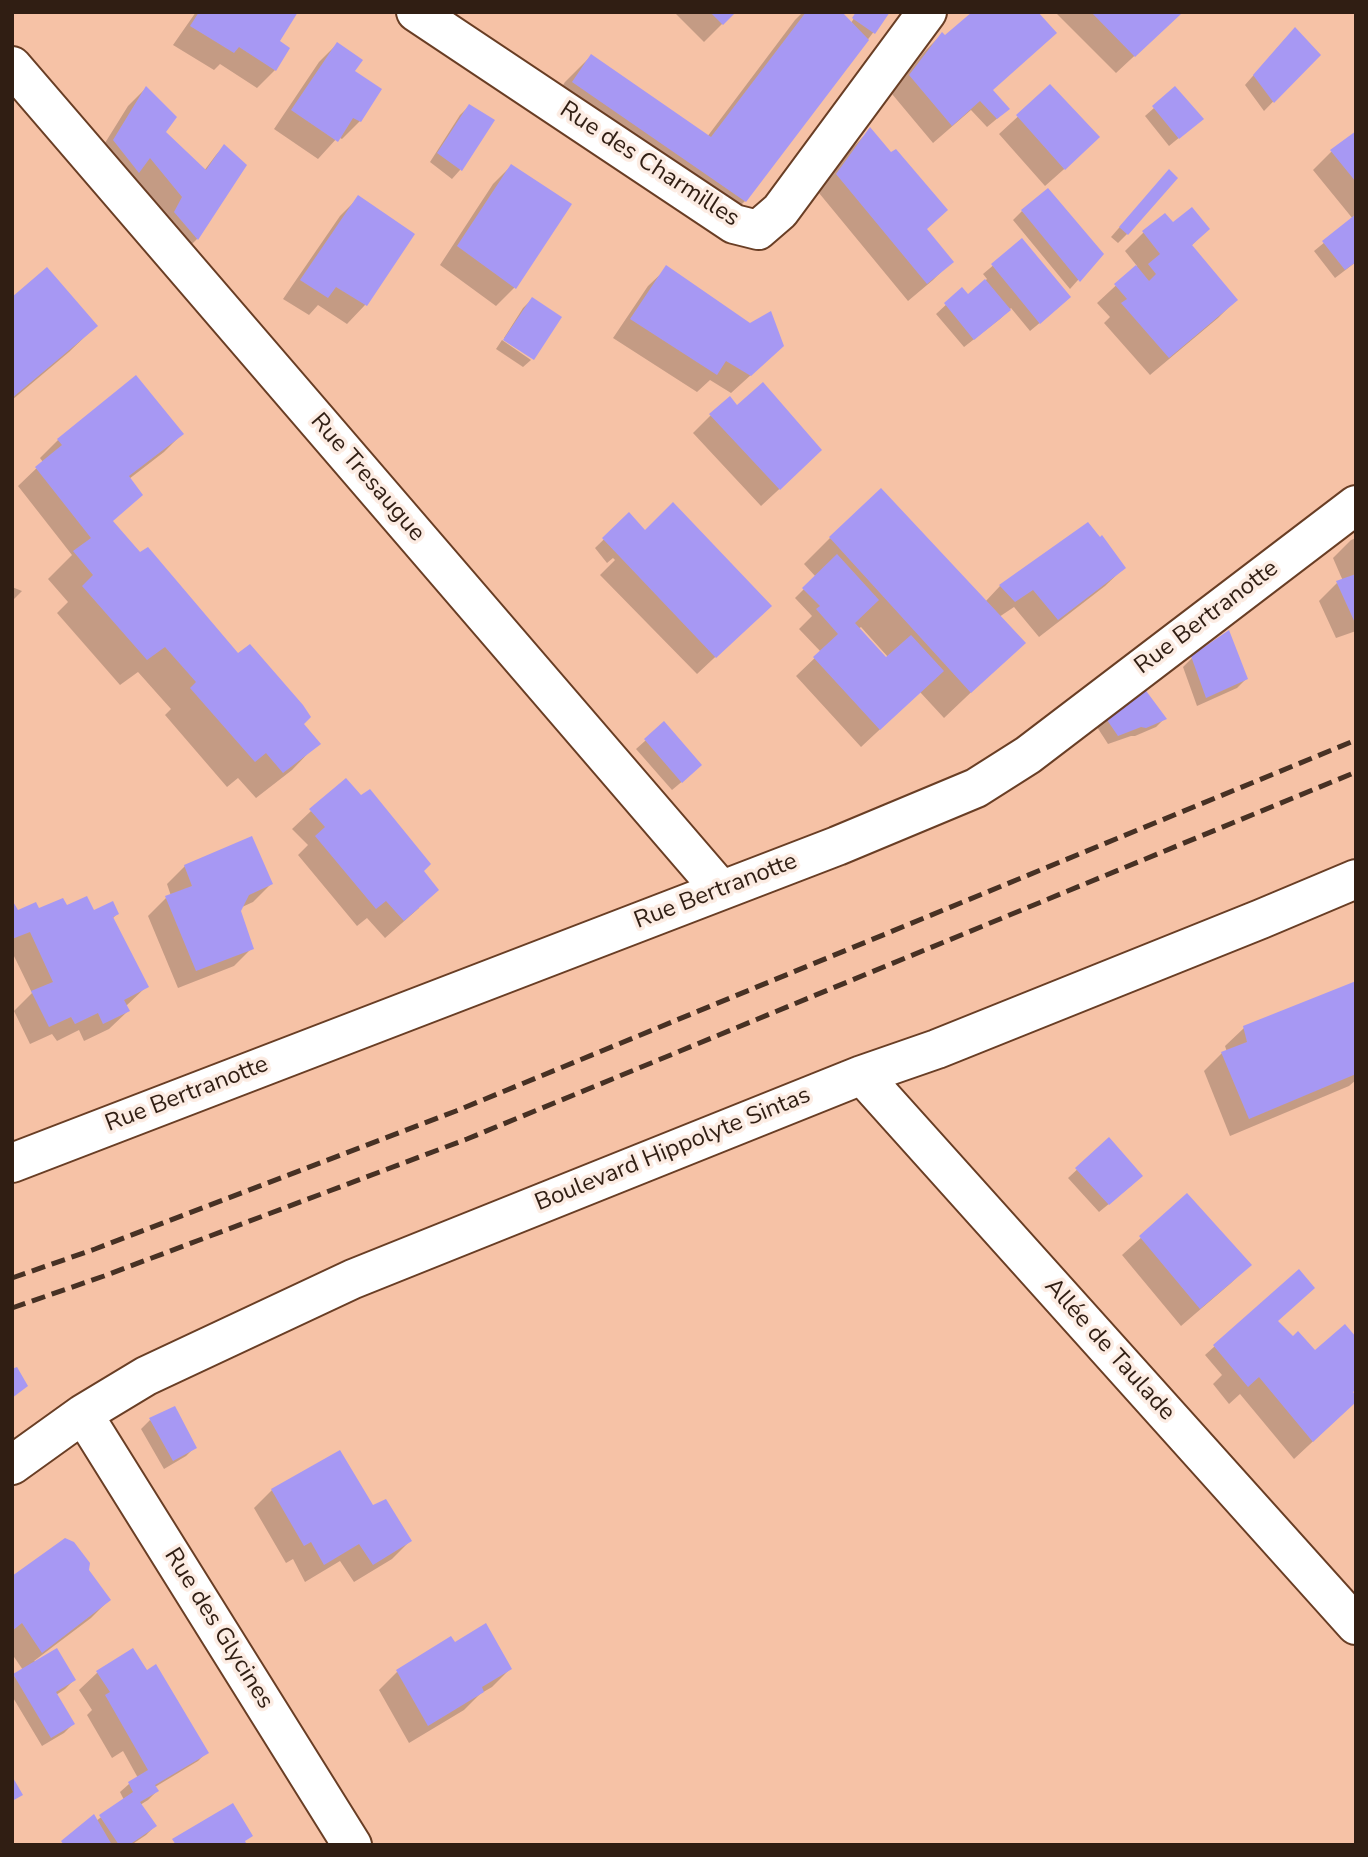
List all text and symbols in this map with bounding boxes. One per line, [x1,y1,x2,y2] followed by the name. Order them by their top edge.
[554,96,744,234] street label: Rue des Charmilles
[304,408,430,548] street label: Rue Tresaugue
[1130,555,1284,681] street label: Rue Bertranotte
[630,848,802,936] street label: Rue Bertranotte
[101,1051,273,1139] street label: Rue Bertranotte
[531,1081,815,1219] street label: Boulevard Hippolyte Sintas
[1038,1273,1180,1427] street label: Allée de Taulade
[157,1543,279,1715] street label: Rue des Glycines

